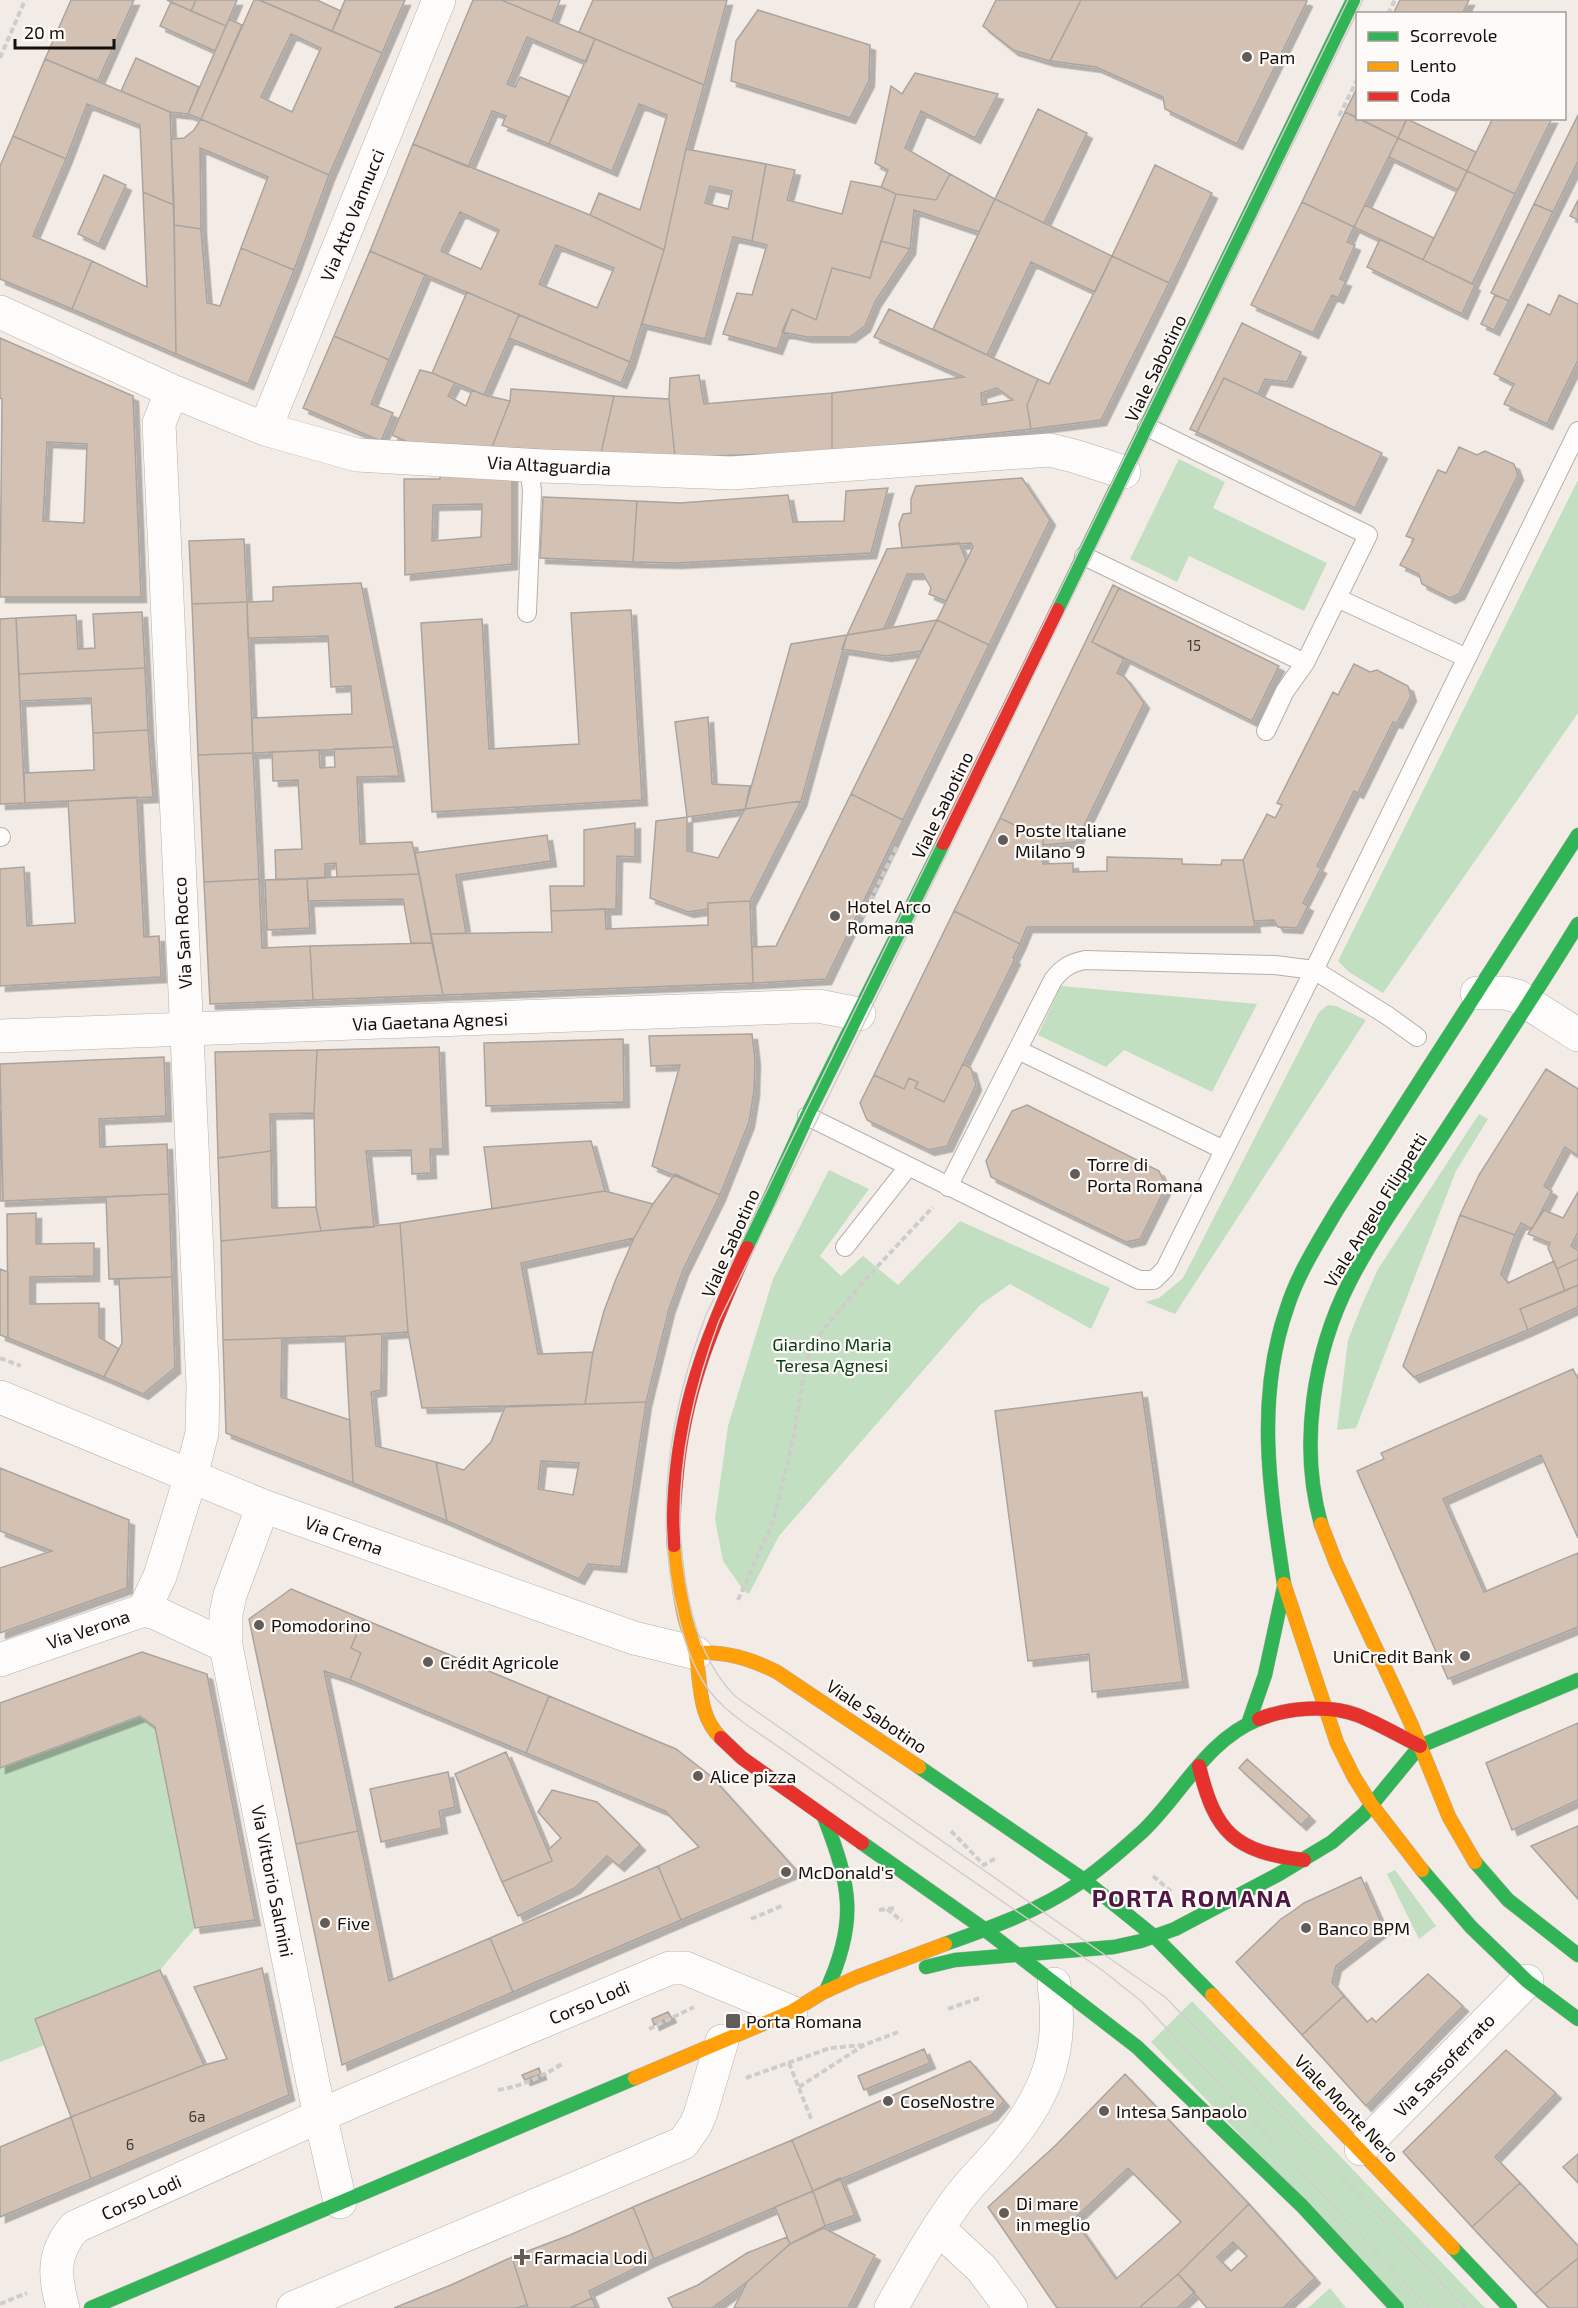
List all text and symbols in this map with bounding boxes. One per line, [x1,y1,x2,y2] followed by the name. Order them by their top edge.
[15,12,114,50] scale bar
[1356,12,1566,120] legend
[24,21,65,43] text: 20 m
[1410,24,1497,46] text: Scorrevole
[1259,46,1295,68] place label: Pam
[1240,50,1254,64] marker: Pam
[1410,54,1456,76] text: Lento
[1410,84,1451,106] text: Coda
[315,146,389,284] street label: Via Atto Vannucci
[1120,311,1190,425] street label: Viale Sabotino
[487,451,611,479] street label: Via Altaguardia
[1187,636,1201,654] house number: 15
[907,748,977,862] street label: Viale Sabotino
[1015,819,1127,862] place label: Poste Italiane Milano 9
[996,833,1010,847] marker: Poste Italiane Milano 9
[168,876,196,990] street label: Via San Rocco
[847,895,931,938] place label: Hotel Arco Romana
[828,909,842,923] marker: Hotel Arco Romana
[352,1007,508,1035] street label: Via Gaetana Agnesi
[1319,1129,1431,1291] street label: Viale Angelo Filippetti
[1087,1153,1203,1196] place label: Torre di Porta Romana
[1068,1167,1082,1181] marker: Torre di Porta Romana
[696,1185,764,1301] street label: Viale Sabotino
[772,1333,892,1376] park label: Giardino Maria Teresa Agnesi
[302,1511,386,1559] street label: Via Crema
[44,1605,132,1653] street label: Via Verona
[271,1614,371,1636] place label: Pomodorino
[252,1618,266,1632] marker: Pomodorino
[1333,1645,1453,1667] place label: UniCredit Bank
[1458,1649,1472,1663] marker: UniCredit Bank
[440,1651,559,1673] place label: Crédit Agricole
[421,1655,435,1669] marker: Crédit Agricole
[822,1674,932,1758] street label: Viale Sabotino
[710,1765,797,1787] place label: Alice pizza
[691,1769,705,1783] marker: Alice pizza
[247,1803,299,1959] street label: Via Vittorio Salmini
[798,1861,894,1883] place label: McDonald's
[779,1865,793,1879] marker: McDonald's
[1092,1883,1292,1912] district label: PORTA ROMANA
[337,1912,370,1934] place label: Five
[318,1916,332,1930] marker: Five
[1318,1917,1410,1939] place label: Banco BPM
[1299,1921,1313,1935] marker: Banco BPM
[545,1975,633,2029] street label: Corso Lodi
[1389,2009,1499,2121] street label: Via Sassoferrato
[746,2010,862,2032] place label: Porta Romana
[724,2012,742,2030] marker: Porta Romana
[1290,2050,1404,2166] street label: Viale Monte Nero
[900,2090,995,2112] place label: CoseNostre
[881,2094,895,2108] marker: CoseNostre
[1116,2100,1247,2122] place label: Intesa Sanpaolo
[1097,2104,1111,2118] marker: Intesa Sanpaolo
[189,2107,205,2125] house number: 6a
[126,2135,134,2153] house number: 6
[98,2170,184,2224] street label: Corso Lodi
[1016,2192,1090,2235] place label: Di mare in meglio
[997,2206,1011,2220] marker: Di mare in meglio
[534,2246,647,2268] place label: Farmacia Lodi
[515,2250,529,2264] marker: Farmacia Lodi

